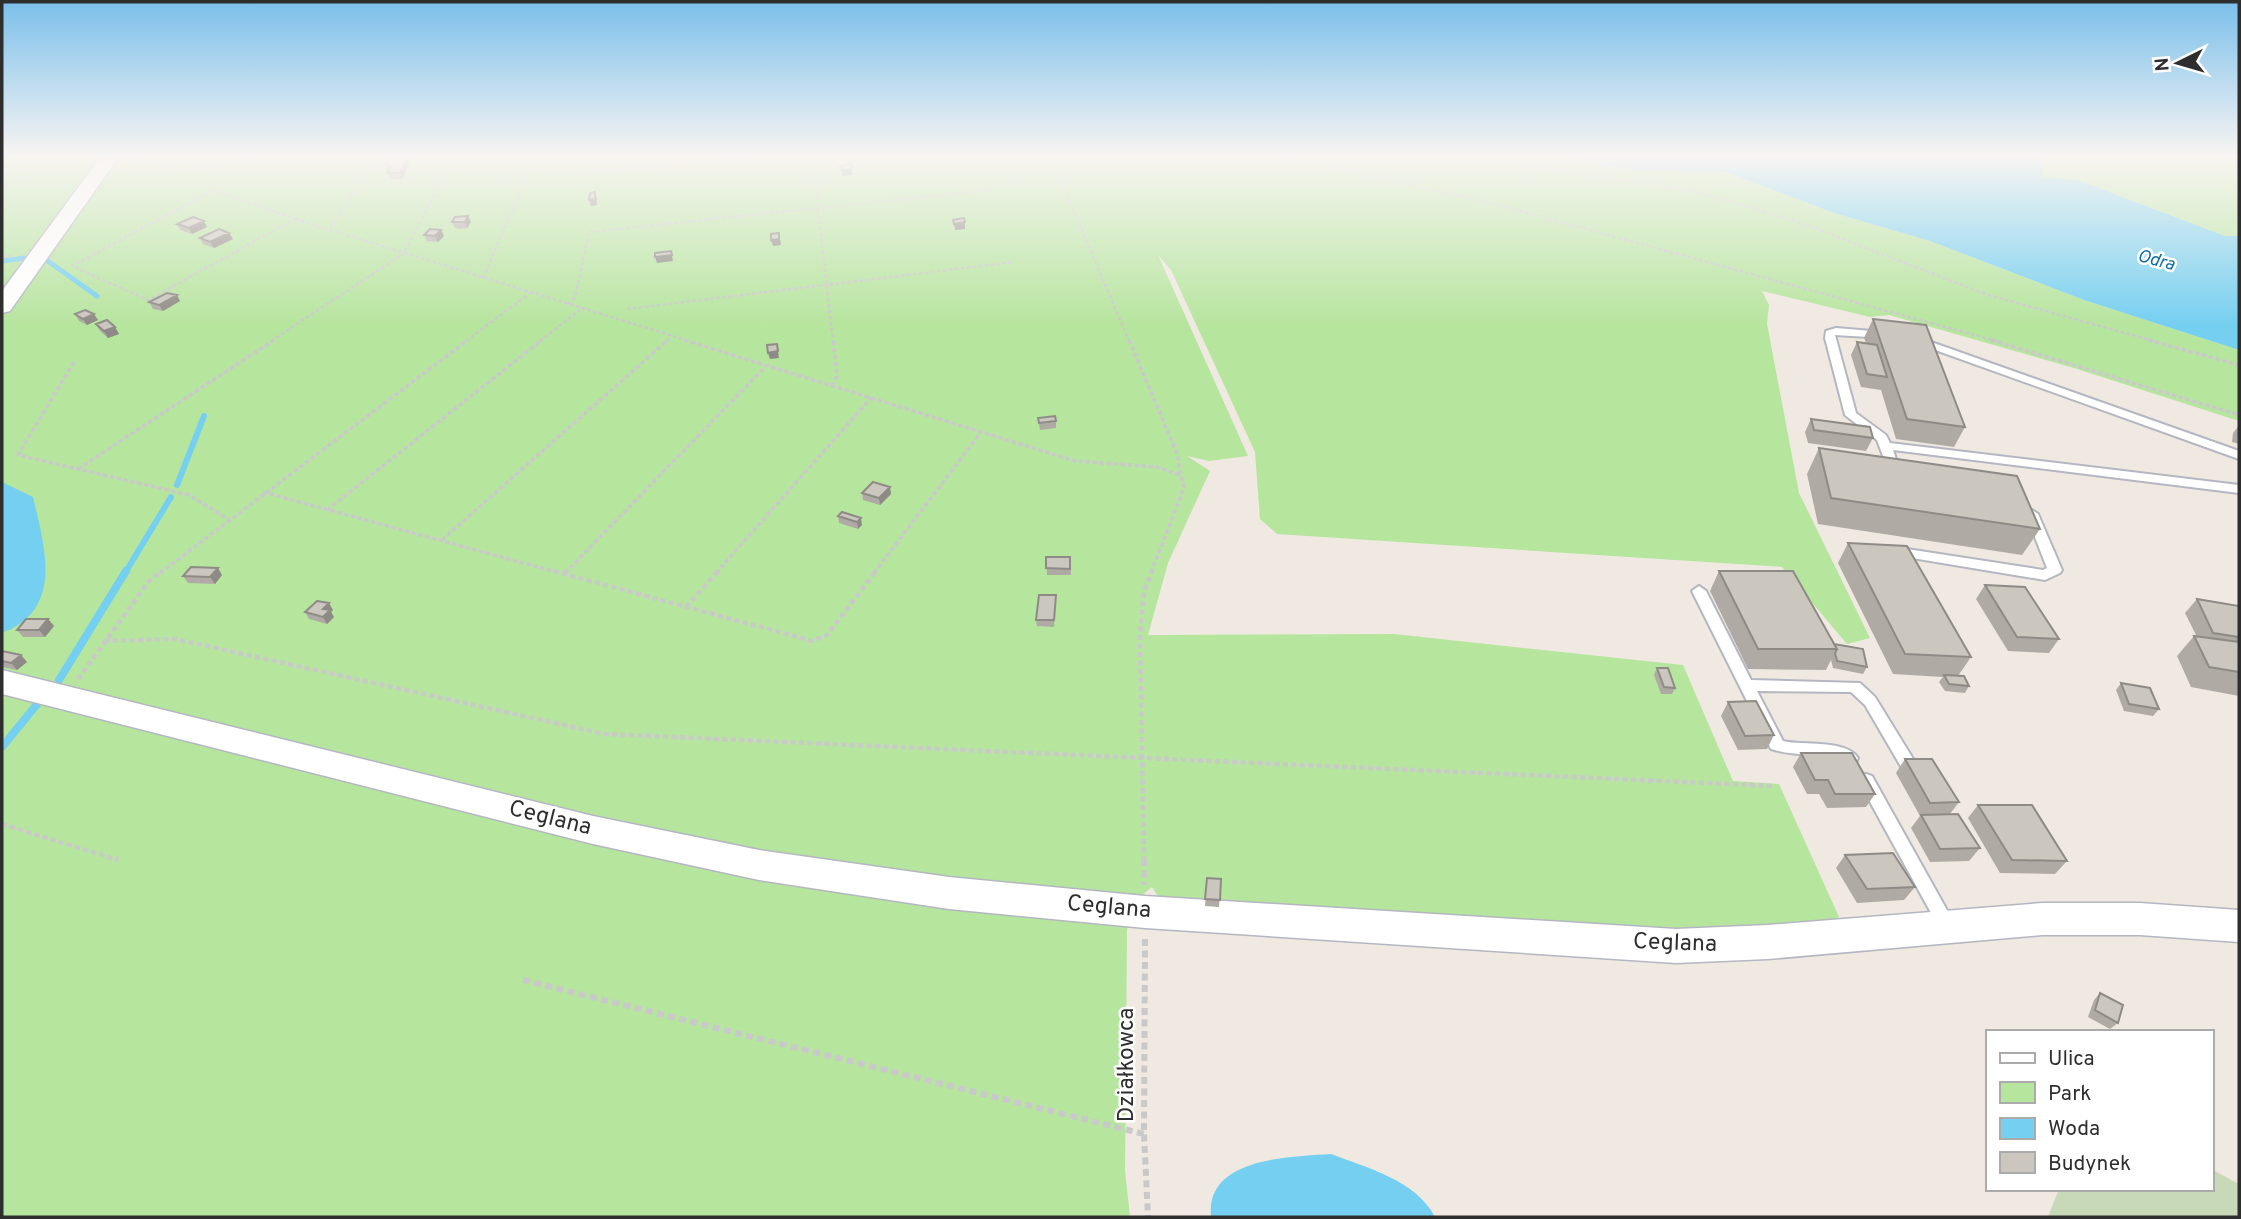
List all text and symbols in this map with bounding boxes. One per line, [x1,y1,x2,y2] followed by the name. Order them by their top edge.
[2143,28,2213,98] north arrow
[2151,56,2176,72] text: N
[2135,245,2178,277] water label: Odra
[506,795,594,843] street label: Ceglana
[1066,890,1152,926] street label: Ceglana
[1632,928,1718,960] street label: Ceglana
[1113,1008,1142,1122] street label: Działkowca
[1986,1030,2213,1191] legend
[2048,1046,2095,1073] text: Ulica
[2048,1081,2091,1108] text: Park
[2048,1116,2100,1143] text: Woda
[2048,1151,2131,1178] text: Budynek

